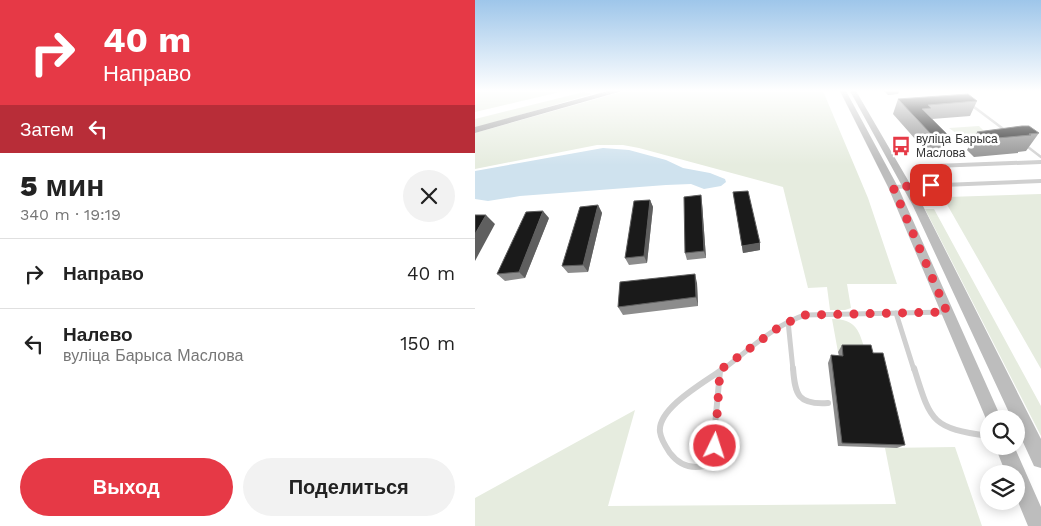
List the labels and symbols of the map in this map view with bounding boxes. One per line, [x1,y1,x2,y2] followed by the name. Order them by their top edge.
[916,132,998,160] place label: вуліца Барыса Маслова
[890,135,912,157] bus stop icon: вуліца Барыса Маслова
[910,164,952,206] pin
[688,419,740,471] position arrow

